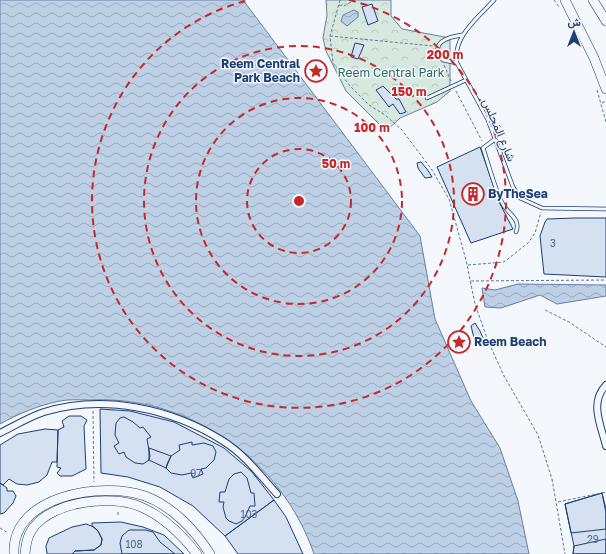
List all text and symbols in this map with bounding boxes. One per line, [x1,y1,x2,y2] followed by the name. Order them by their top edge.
[554,12,594,52] north arrow
[567,15,581,29] text: ش
[427,47,463,62] text: 200 m
[221,56,300,85] place label: Reem Central Park Beach
[303,58,329,84] place icon: Reem Central Park Beach
[338,65,445,80] park label: Reem Central Park
[392,84,426,99] text: 150 m
[478,96,519,164] street label: شارع المَجلِس
[354,120,390,135] text: 100 m
[322,156,350,171] text: 50 m
[460,181,486,207] building icon: ByTheSea
[488,186,548,201] place label: ByTheSea
[292,194,306,208] centre of rings
[550,237,556,249] house number: 3
[446,329,472,355] place icon: Reem Beach
[474,334,546,349] place label: Reem Beach
[190,467,202,479] house number: 97
[241,508,258,520] house number: 103
[587,533,599,545] house number: 29
[125,538,143,550] house number: 108

